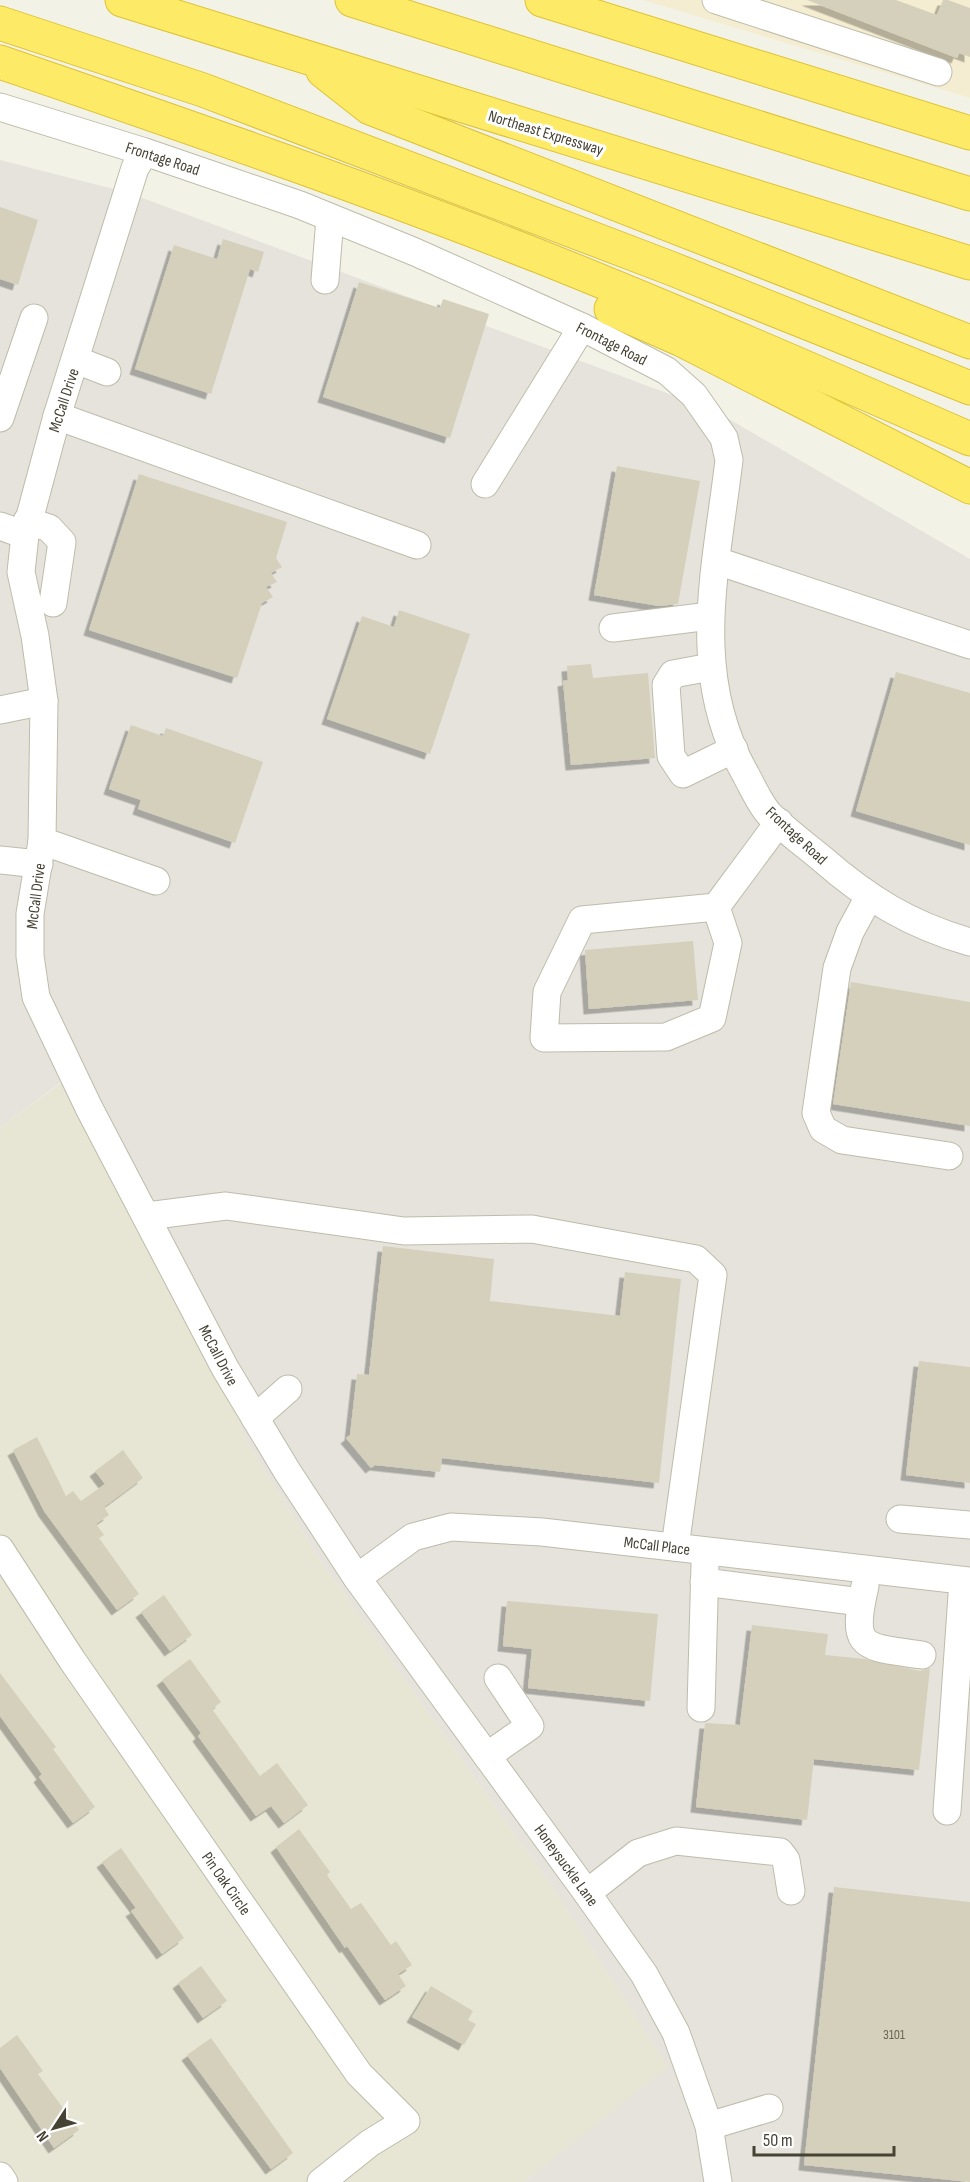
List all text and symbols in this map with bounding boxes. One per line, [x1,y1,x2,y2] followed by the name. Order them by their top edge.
[486,107,605,160] street label: Northeast Expressway
[123,139,202,180] street label: Frontage Road
[573,318,650,370] street label: Frontage Road
[45,366,84,435] street label: McCall Drive
[761,803,831,869] street label: Frontage Road
[23,862,50,930] street label: McCall Drive
[194,1322,242,1389] street label: McCall Drive
[623,1533,691,1560] street label: McCall Place
[530,1821,602,1910] street label: Honeysuckle Lane
[197,1849,254,1919] street label: Pin Oak Circle
[883,2026,905,2043] house number: 3101
[24,2098,84,2158] north arrow
[754,2119,894,2157] scale bar
[33,2127,53,2145] text: N
[763,2130,793,2151] text: 50 m

